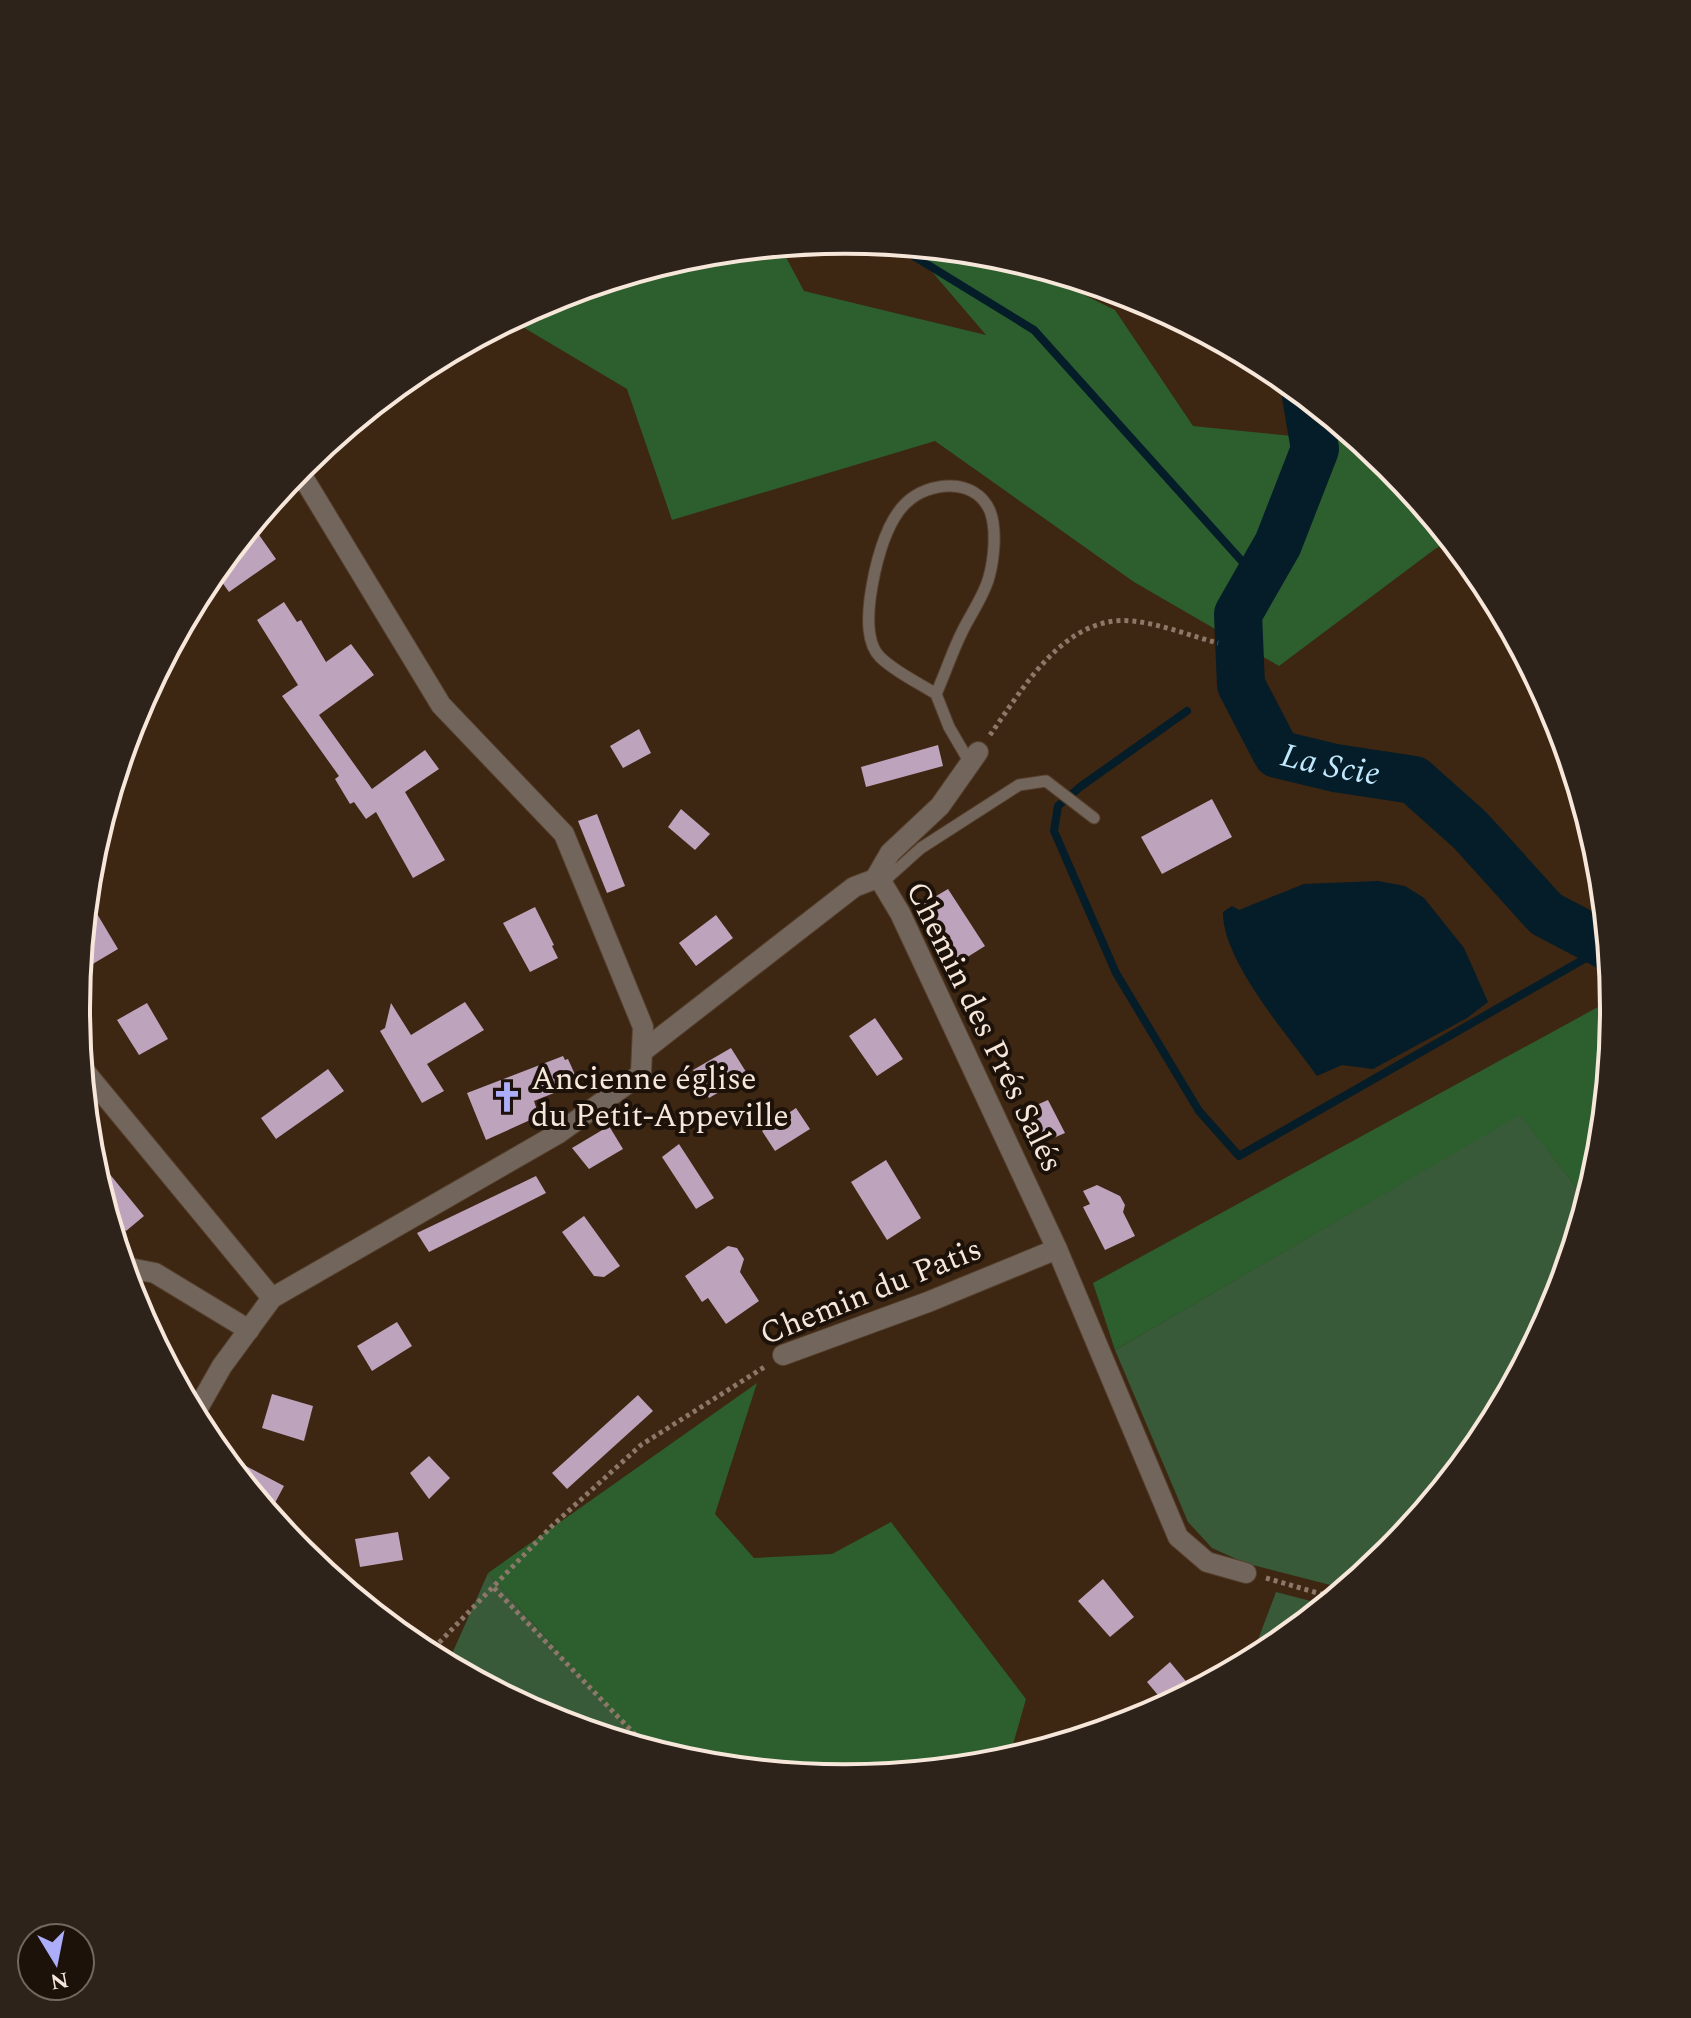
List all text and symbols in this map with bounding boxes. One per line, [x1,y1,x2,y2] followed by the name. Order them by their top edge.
[1275,730,1384,801] water label: La Scie
[892,873,1076,1181] street label: Chemin des Prés Salés
[531,1055,789,1141] place label: Ancienne église du Petit-Appeville
[490,1080,524,1114] church icon: Ancienne église du Petit-Appeville
[753,1225,989,1359] street label: Chemin du Patis
[16,1922,96,2002] north arrow
[47,1962,71,1998] text: N

